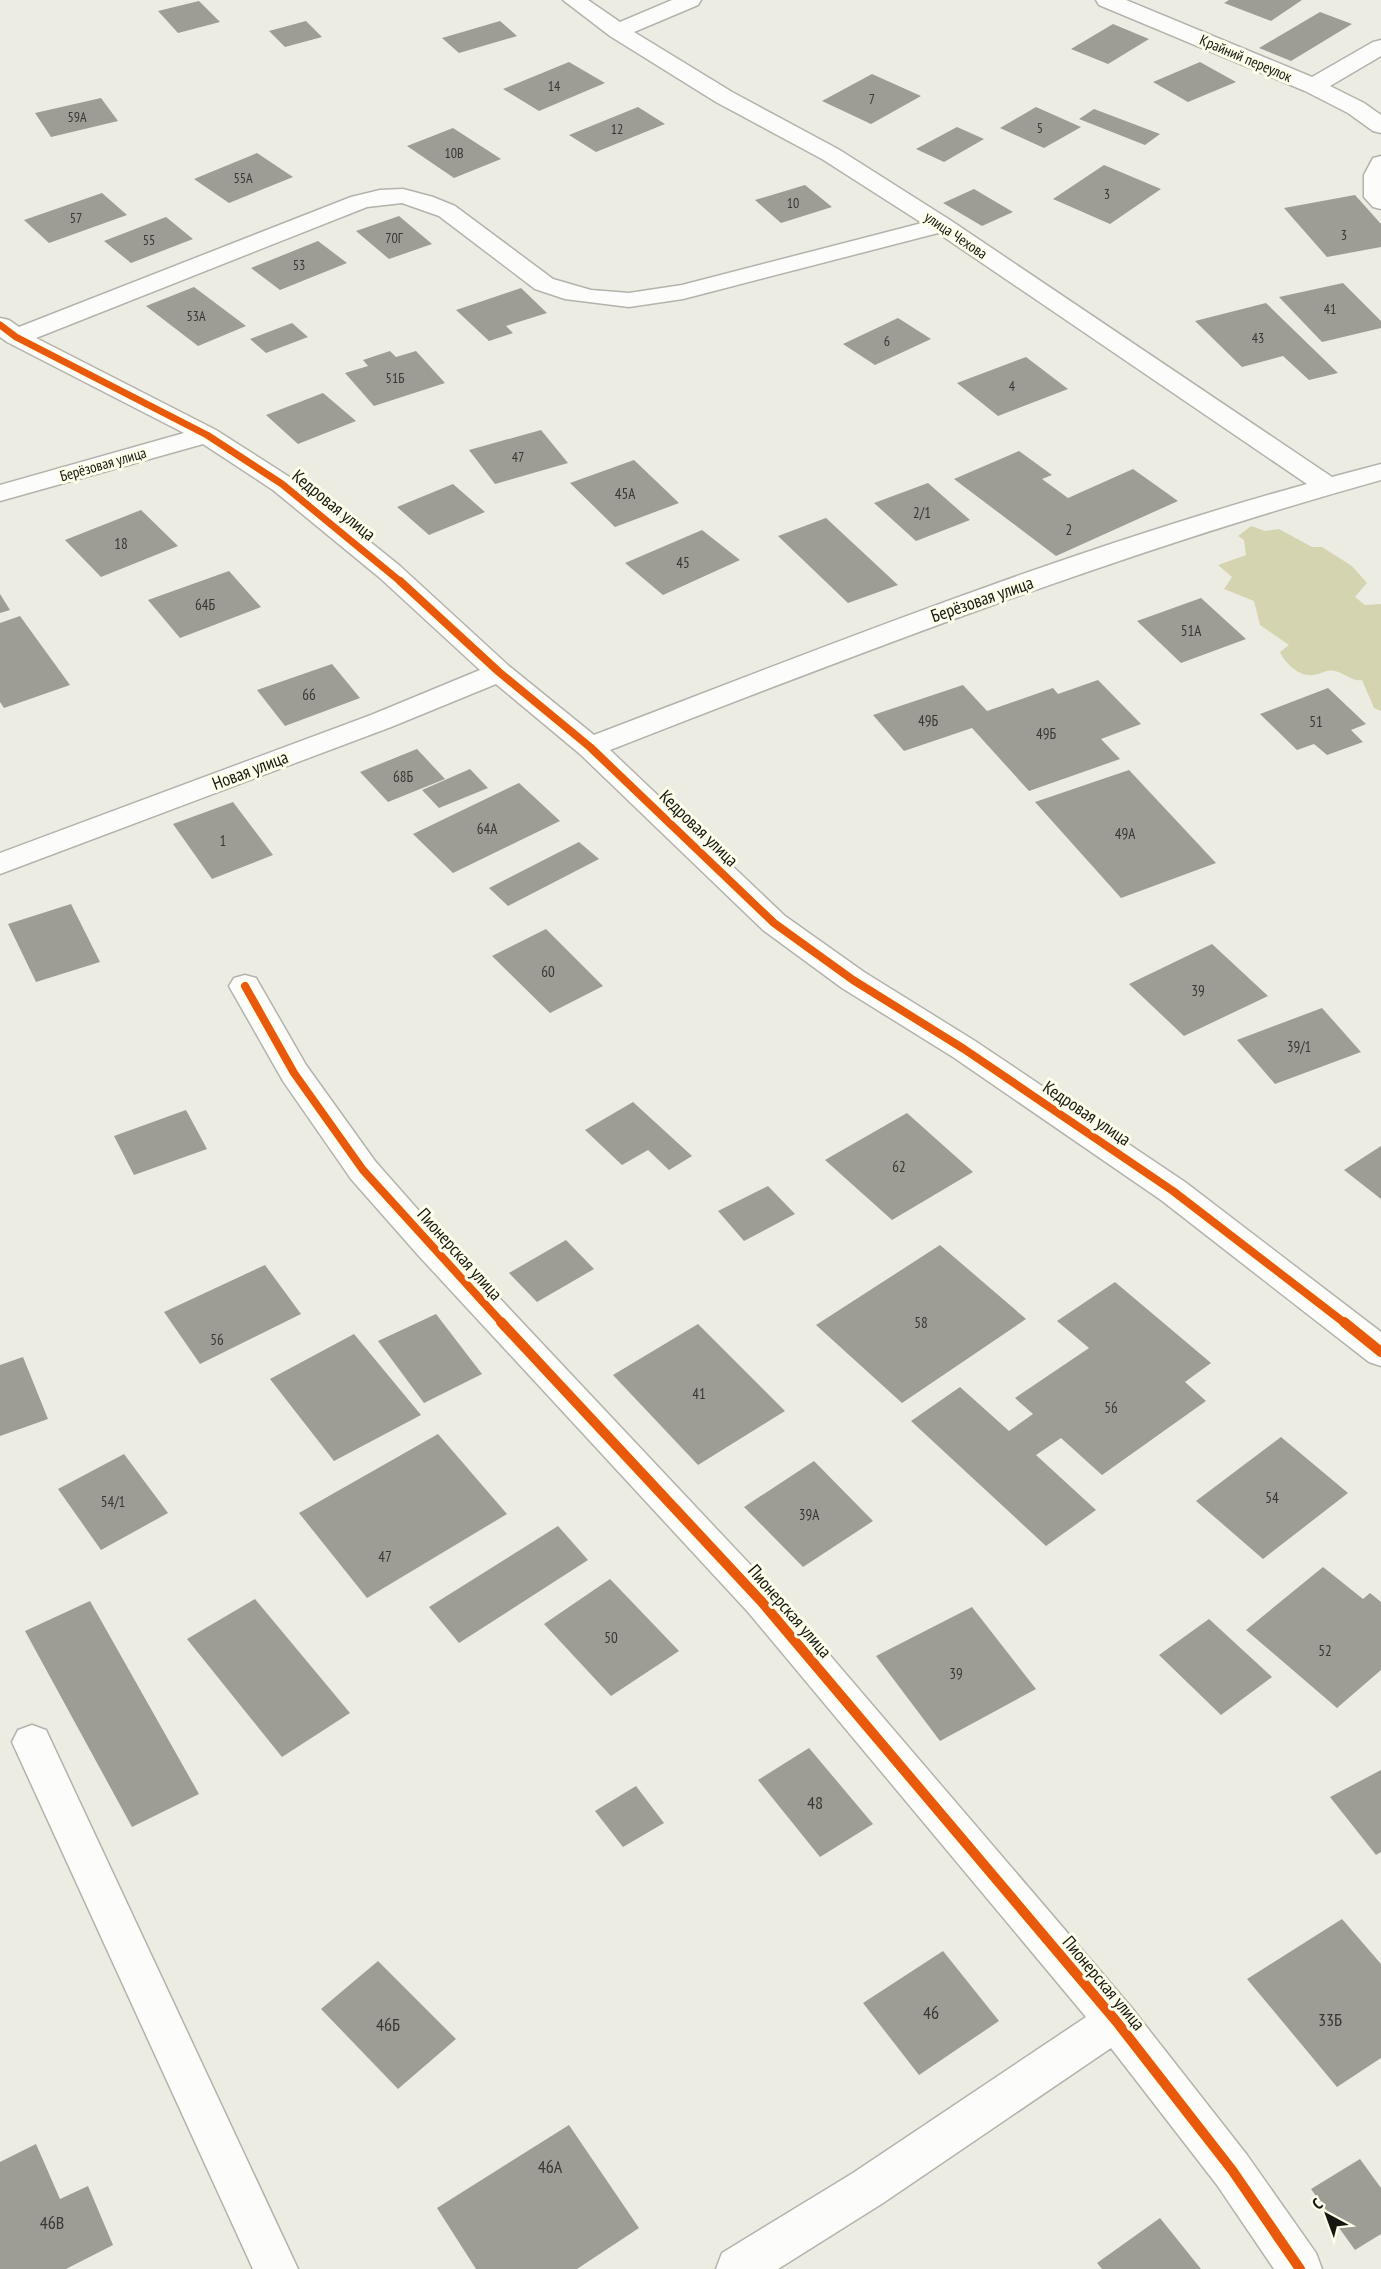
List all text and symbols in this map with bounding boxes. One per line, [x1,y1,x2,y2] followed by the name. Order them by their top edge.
[1197,30,1295,86] street label: Крайний переулок
[548,77,561,95] house number: 14
[869,90,875,108] house number: 7
[67,108,87,126] house number: 59А
[1037,119,1043,137] house number: 5
[611,120,623,138] house number: 12
[444,144,464,162] house number: 10В
[233,169,253,187] house number: 55А
[1104,185,1110,203] house number: 3
[787,194,799,212] house number: 10
[921,207,991,263] street label: улица Чехова
[70,209,82,227] house number: 57
[1341,226,1347,244] house number: 3
[385,229,404,247] house number: 70Г
[143,231,155,249] house number: 55
[293,256,305,274] house number: 53
[1324,300,1336,318] house number: 41
[186,307,206,325] house number: 53А
[1252,329,1264,347] house number: 43
[884,332,890,350] house number: 6
[386,369,404,387] house number: 51Б
[1009,377,1016,395] house number: 4
[58,443,148,485] street label: Берёзовая улица
[512,448,524,466] house number: 47
[288,464,380,546] street label: Кедровая улица
[615,484,636,503] house number: 45А
[913,503,931,522] house number: 2/1
[1066,520,1072,539] house number: 2
[114,534,128,553] house number: 18
[676,553,690,572] house number: 45
[928,571,1036,627] street label: Берёзовая улица
[195,595,215,614] house number: 64Б
[1181,621,1202,640] house number: 51А
[302,685,316,704] house number: 66
[918,711,938,730] house number: 49Б
[1309,712,1323,731] house number: 51
[1036,724,1056,743] house number: 49Б
[209,745,291,795] street label: Новая улица
[393,767,413,786] house number: 68Б
[655,785,743,871] street label: Кедровая улица
[477,819,498,838] house number: 64А
[1115,824,1136,843] house number: 49А
[220,831,226,850] house number: 1
[541,962,555,981] house number: 60
[1191,981,1205,1000] house number: 39
[1287,1037,1311,1056] house number: 39/1
[1039,1075,1135,1151] street label: Кедровая улица
[892,1157,906,1176] house number: 62
[413,1203,507,1305] street label: Пионерская улица
[914,1313,928,1332] house number: 58
[210,1330,224,1349] house number: 56
[692,1384,706,1403] house number: 41
[1104,1398,1118,1417] house number: 56
[1265,1488,1279,1507] house number: 54
[101,1492,125,1511] house number: 54/1
[799,1505,820,1524] house number: 39А
[378,1547,392,1566] house number: 47
[743,1560,837,1662] street label: Пионерская улица
[604,1628,618,1647] house number: 50
[1318,1641,1332,1660] house number: 52
[949,1664,963,1683] house number: 39
[807,1791,823,1814] house number: 48
[1058,1931,1150,2035] street label: Пионерская улица
[923,2001,939,2024] house number: 46
[1318,2008,1342,2031] house number: 33Б
[376,2013,400,2036] house number: 46Б
[538,2155,563,2178] house number: 46А
[1297,2185,1357,2245] north arrow
[1308,2193,1327,2214] text: С
[40,2211,64,2234] house number: 46В

